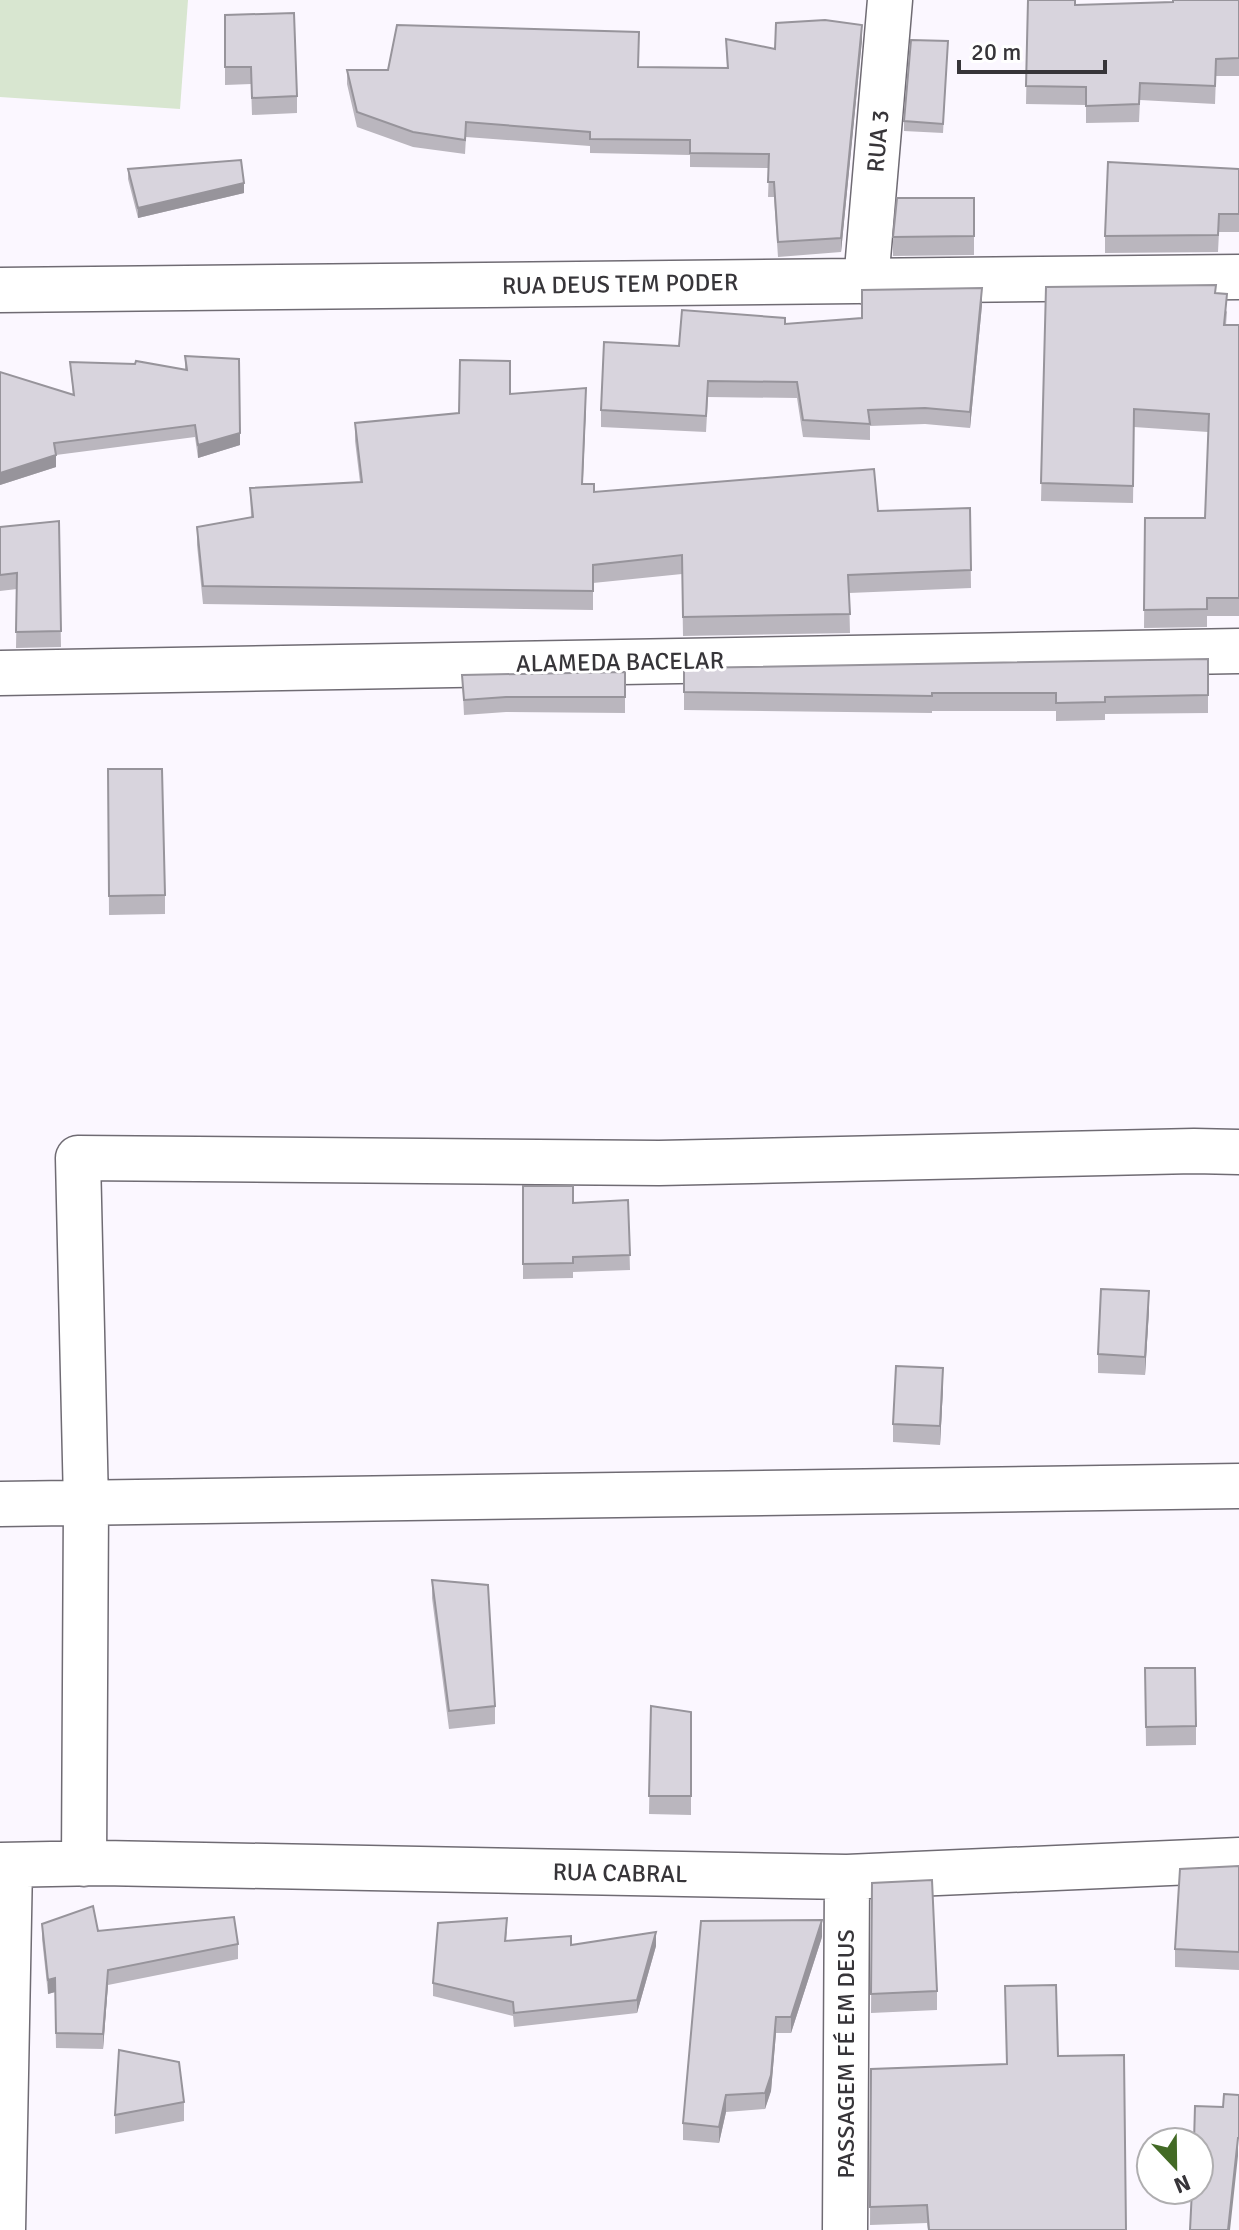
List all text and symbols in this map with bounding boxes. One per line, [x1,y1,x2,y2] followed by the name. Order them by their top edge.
[959,24,1105,74] scale bar
[971,37,1021,67] text: 20 m
[860,109,896,173] street label: RUA 3
[502,267,738,301] street label: RUA DEUS TEM PODER
[516,645,724,679] street label: ALAMEDA BACELAR
[552,1857,688,1889] street label: RUA CABRAL
[831,1929,861,2179] street label: PASSAGEM FÉ EM DEUS
[1135,2126,1215,2206] north arrow
[1170,2169,1194,2199] text: N

